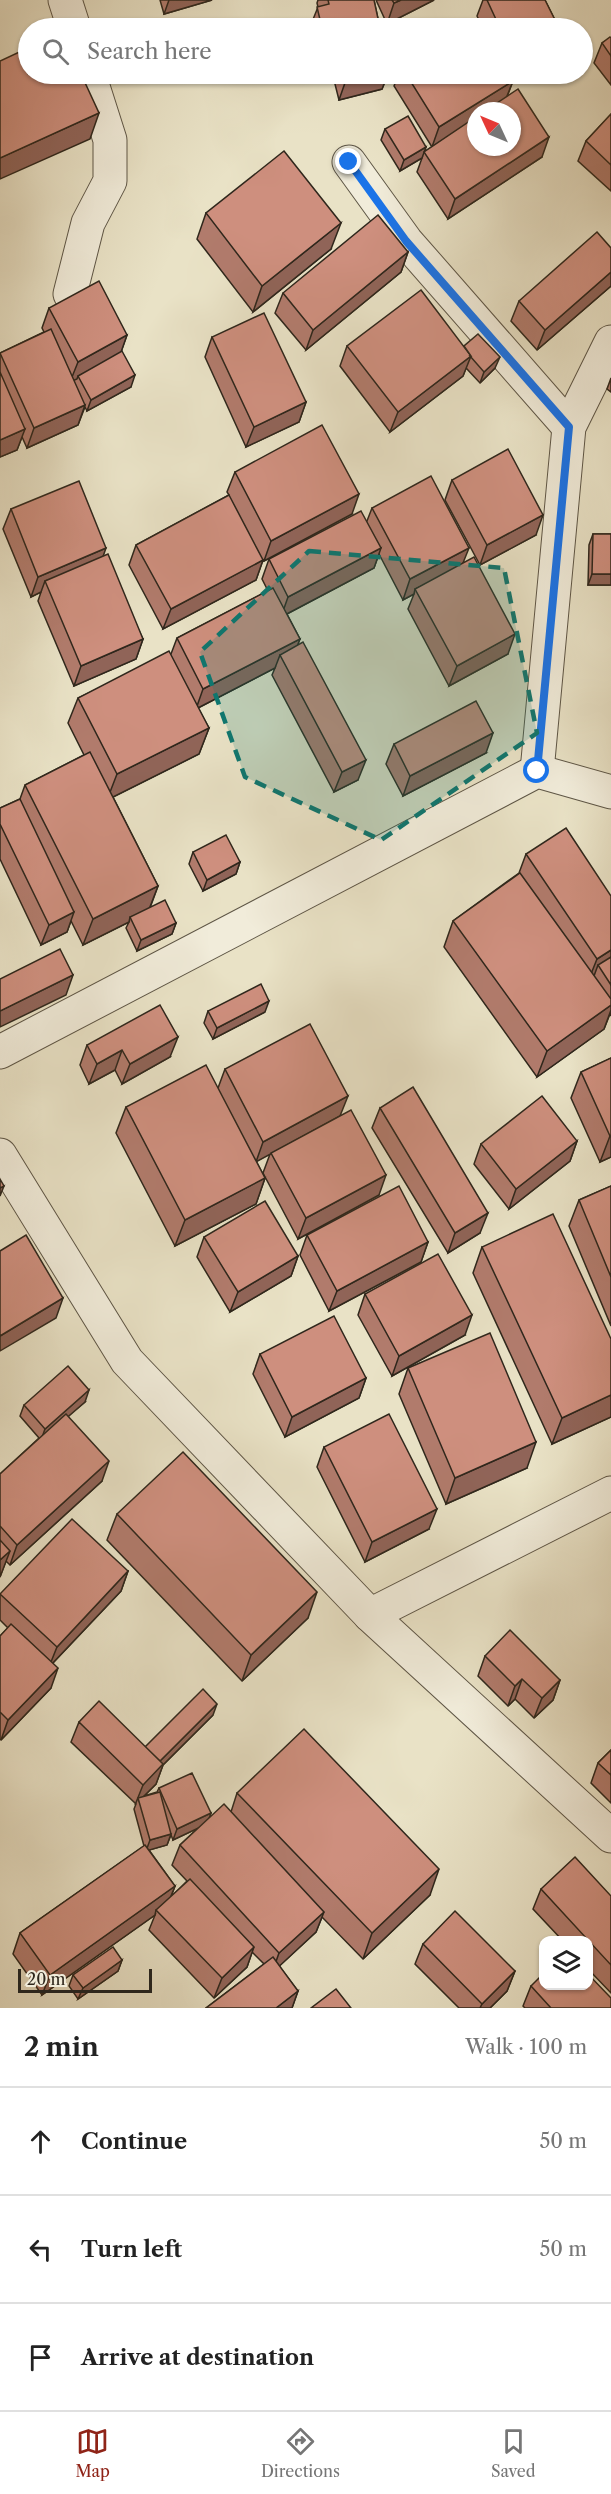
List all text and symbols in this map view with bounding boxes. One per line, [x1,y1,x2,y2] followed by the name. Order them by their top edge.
[18,18,593,84] search box
[39,35,72,68] icon: search
[87,38,212,65] text: Search here
[467,102,521,156] north arrow
[335,148,361,174] route end
[523,757,549,783] route start
[539,1936,593,1990] map controls
[539,1936,593,1990] button: layers
[18,1966,152,1994] scale bar
[27,1969,66,1989] text: 20 m
[24,2031,99,2063] text: 2 min
[465,2035,587,2059] text: Walk · 100 m
[24,2125,57,2158] icon: ahead
[81,2128,187,2155] text: Continue
[540,2129,587,2153] text: 50 m
[24,2233,57,2266] icon: left
[81,2236,182,2263] text: Turn left
[540,2237,587,2261] text: 50 m
[24,2341,57,2374] icon: arrive
[81,2344,314,2371] text: Arrive at destination
[76,2425,110,2481] tab: Map
[261,2425,340,2481] tab: Directions
[491,2425,535,2481] tab: Saved

